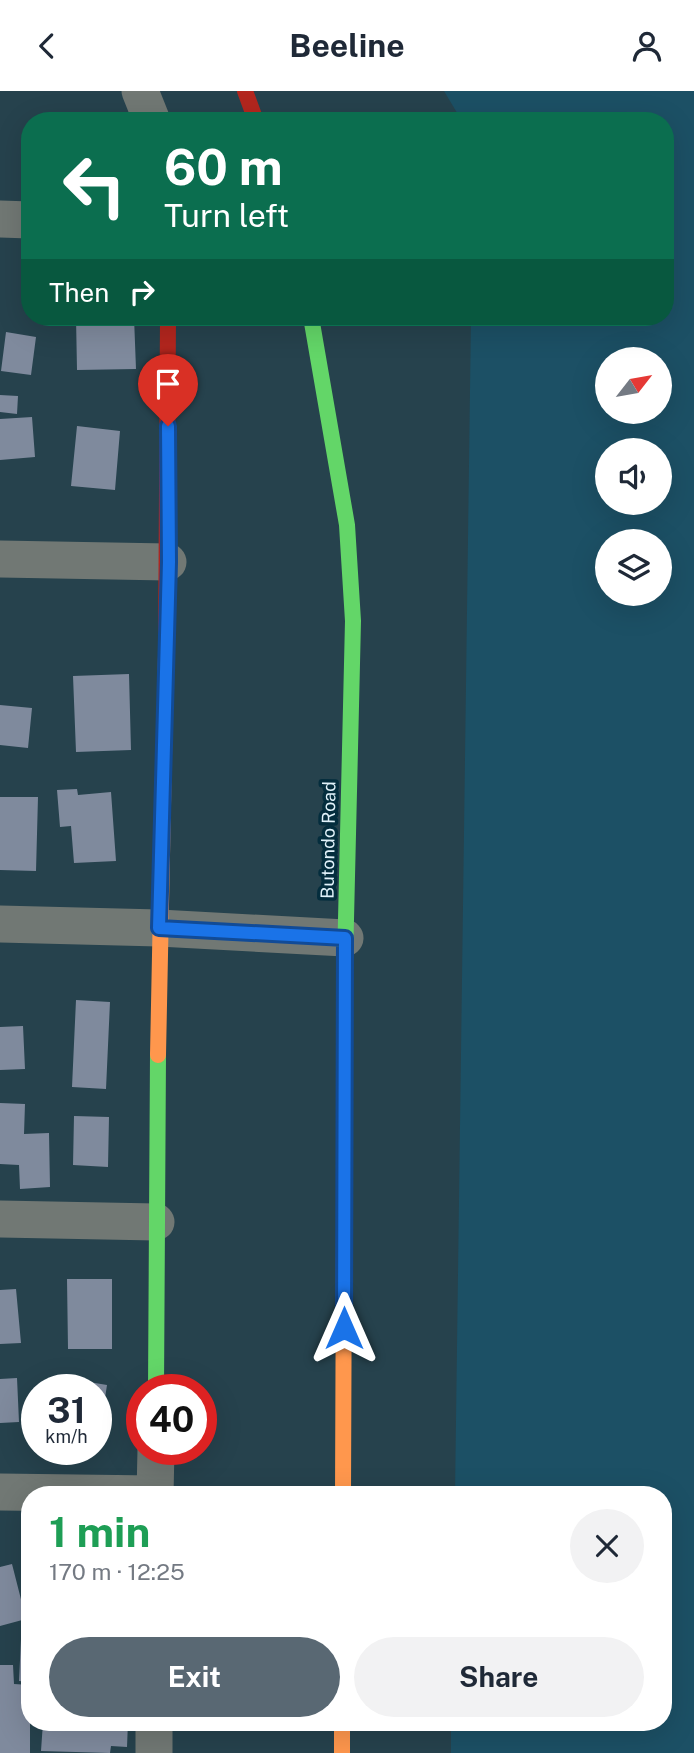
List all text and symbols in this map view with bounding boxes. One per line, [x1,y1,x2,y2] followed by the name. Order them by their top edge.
[28,27,66,65] icon: back
[289,27,405,64] text: Beeline
[628,27,666,65] icon: person
[164,138,283,196] text: 60 m
[49,140,140,231] icon: left
[164,197,289,234] text: Turn left
[123,273,161,311] icon: right
[49,277,109,308] text: Then
[595,347,672,423] north arrow
[595,347,672,606] map controls
[138,354,198,426] pin
[149,365,187,403] icon: arrive
[595,438,672,515] button: sound
[595,529,672,606] button: layers
[316,781,340,899] street label: Butondo Road
[307,1291,381,1365] position arrow
[126,1374,217,1465] speed limit sign: 40
[47,1390,86,1431] text: 31
[45,1426,88,1447] text: km/h
[49,1507,150,1556] text: 1 min
[570,1509,644,1583] button: close
[49,1558,185,1585] text: 170 m · 12:25
[49,1637,340,1717] button: Exit
[354,1637,644,1717] button: Share

